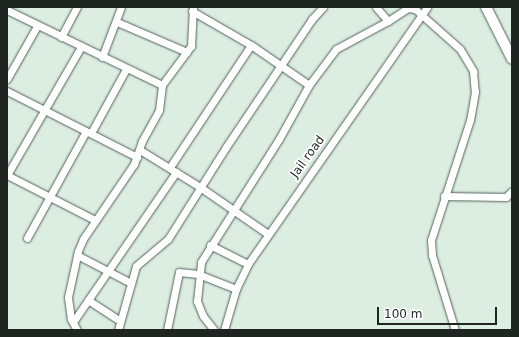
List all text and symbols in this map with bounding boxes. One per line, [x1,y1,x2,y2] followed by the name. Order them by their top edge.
[288,133,328,181] street label: Jail road
[379,299,499,325] scale bar
[384,307,422,321] text: 100 m

